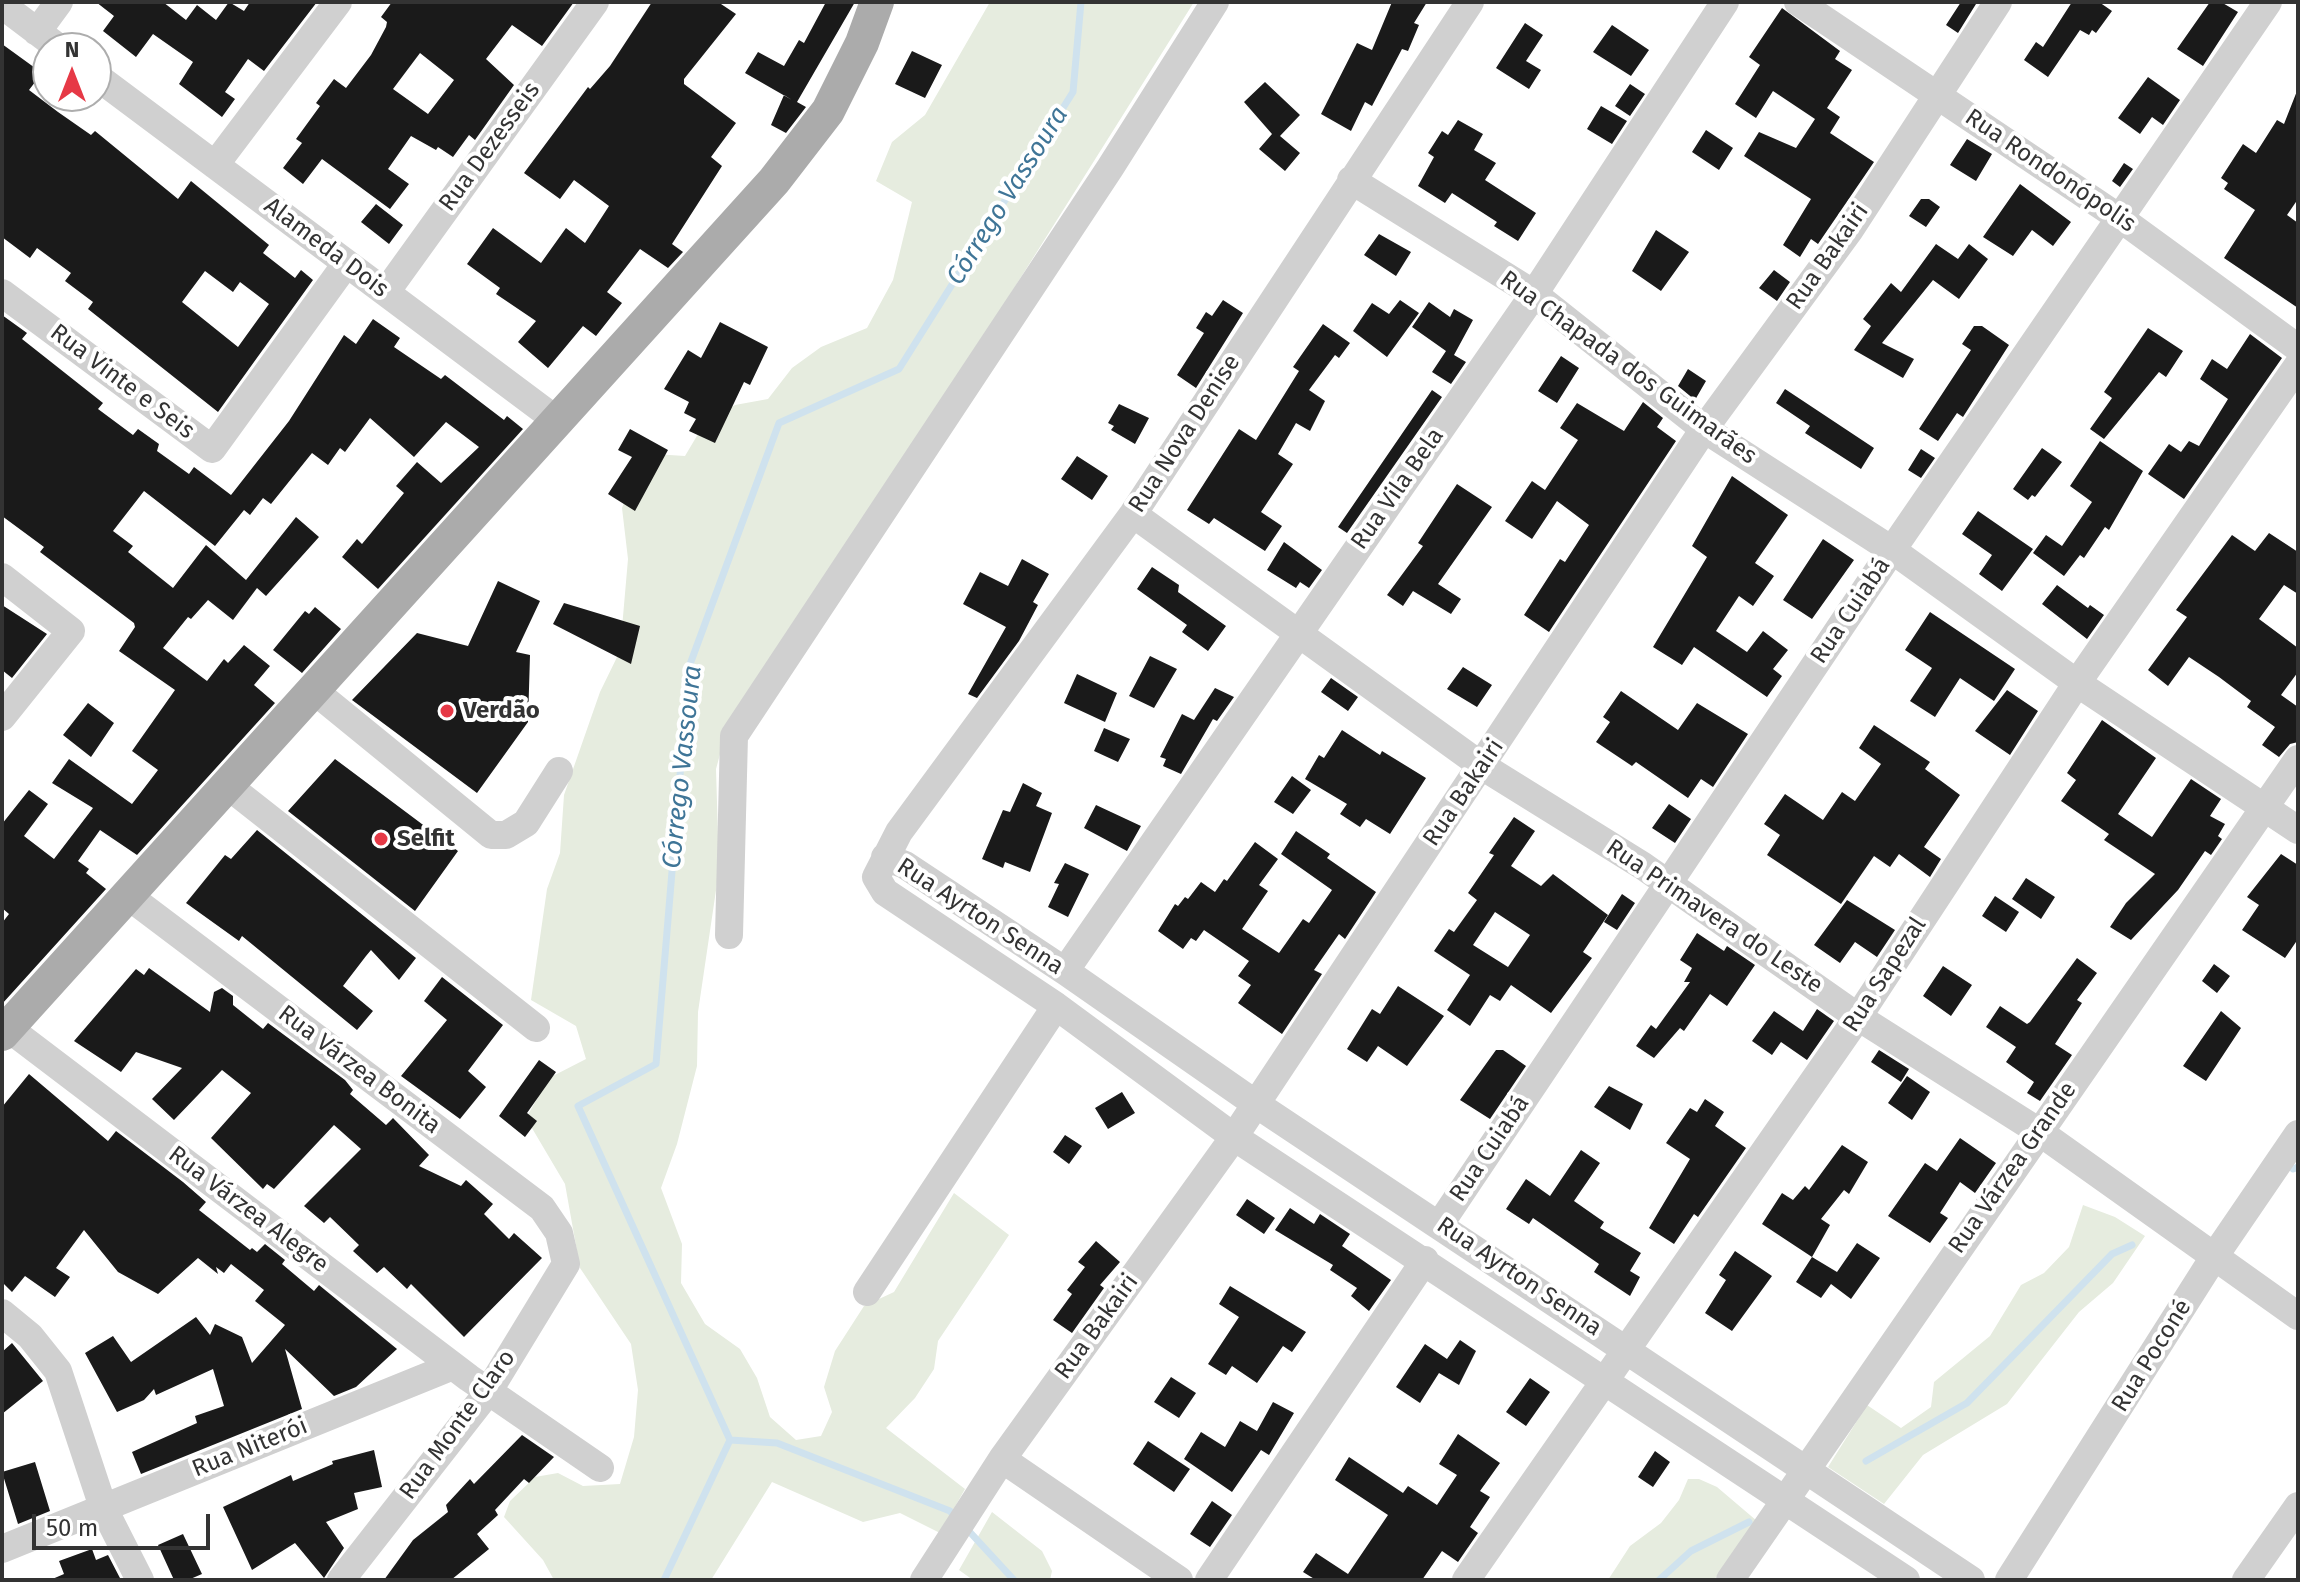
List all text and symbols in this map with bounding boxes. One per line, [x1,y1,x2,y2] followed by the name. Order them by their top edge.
[32,32,112,112] north arrow
[65,36,79,63] text: N
[433,77,547,217] street label: Rua Dezesseis
[941,101,1075,291] water label: Córrego Vassoura
[1959,103,2141,239] street label: Rua Rondonópolis
[258,192,394,304] street label: Alameda Dois
[1781,198,1875,316] street label: Rua Bakairi
[1494,265,1762,471] street label: Rua Chapada dos Guimarães
[44,318,200,446] street label: Rua Vinte e Seis
[1123,350,1247,518] street label: Rua Nova Denise
[1345,423,1451,555] street label: Rua Vila Bela
[1805,552,1897,670] street label: Rua Cuiabá
[657,664,709,870] water label: Córrego Vassoura
[463,697,540,725] place label: Verdão
[438,702,456,720] marker: Verdão
[1418,734,1510,852] street label: Rua Bakairi
[397,825,455,853] place label: Selfit
[372,830,390,848] marker: Selfit
[1600,834,1828,1000] street label: Rua Primavera do Leste
[891,852,1069,982] street label: Rua Ayrton Senna
[1837,912,1933,1038] street label: Rua Sapezal
[272,1000,446,1140] street label: Rua Várzea Bonita
[1943,1077,2083,1259] street label: Rua Várzea Grande
[1444,1090,1536,1208] street label: Rua Cuiabá
[162,1140,334,1280] street label: Rua Várzea Alegre
[1431,1211,1607,1343] street label: Rua Ayrton Senna
[1049,1269,1145,1385] street label: Rua Bakairi
[2106,1294,2198,1418] street label: Rua Poconé
[394,1344,522,1506] street label: Rua Monte Claro
[188,1412,312,1484] street label: Rua Niterói
[36,1498,214,1548] scale bar
[46,1514,98,1542] text: 50 m

